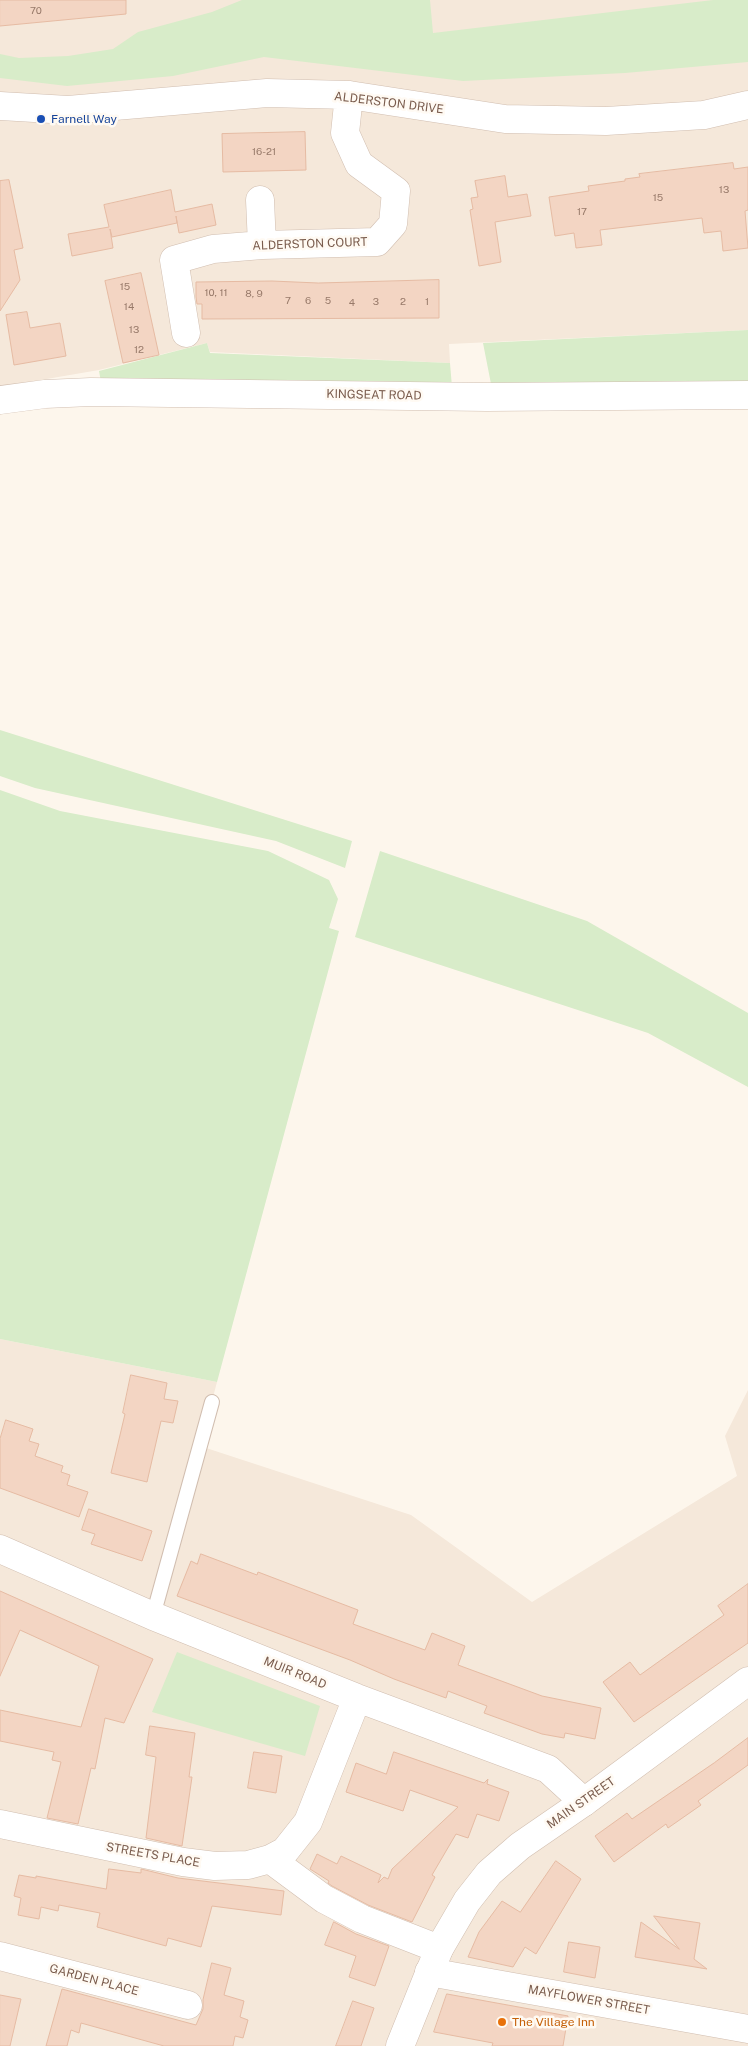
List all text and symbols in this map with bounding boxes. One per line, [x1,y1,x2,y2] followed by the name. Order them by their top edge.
[30,5,42,17] house number: 70
[333,89,445,117] street label: ALDERSTON DRIVE
[51,112,117,126] place label: Farnell Way
[35,113,47,125] marker: Farnell Way
[252,146,276,158] house number: 16-21
[719,184,729,196] house number: 13
[653,192,663,204] house number: 15
[577,206,587,218] house number: 17
[252,235,368,253] street label: ALDERSTON COURT
[120,281,130,293] house number: 15
[204,287,228,299] house number: 10, 11
[245,288,263,300] house number: 8, 9
[285,295,291,307] house number: 7
[305,295,311,307] house number: 6
[325,295,331,307] house number: 5
[373,296,379,308] house number: 3
[400,296,406,308] house number: 2
[425,296,429,308] house number: 1
[349,297,355,309] house number: 4
[124,301,134,313] house number: 14
[129,324,139,336] house number: 13
[134,344,144,356] house number: 12
[326,387,422,403] street label: KINGSEAT ROAD
[261,1654,329,1692] street label: MUIR ROAD
[544,1774,618,1832] street label: MAIN STREET
[105,1840,201,1870] street label: STREETS PLACE
[48,1961,140,1999] street label: GARDEN PLACE
[527,1982,651,2018] street label: MAYFLOWER STREET
[512,2015,595,2029] place label: The Village Inn
[496,2016,508,2028] marker: The Village Inn

